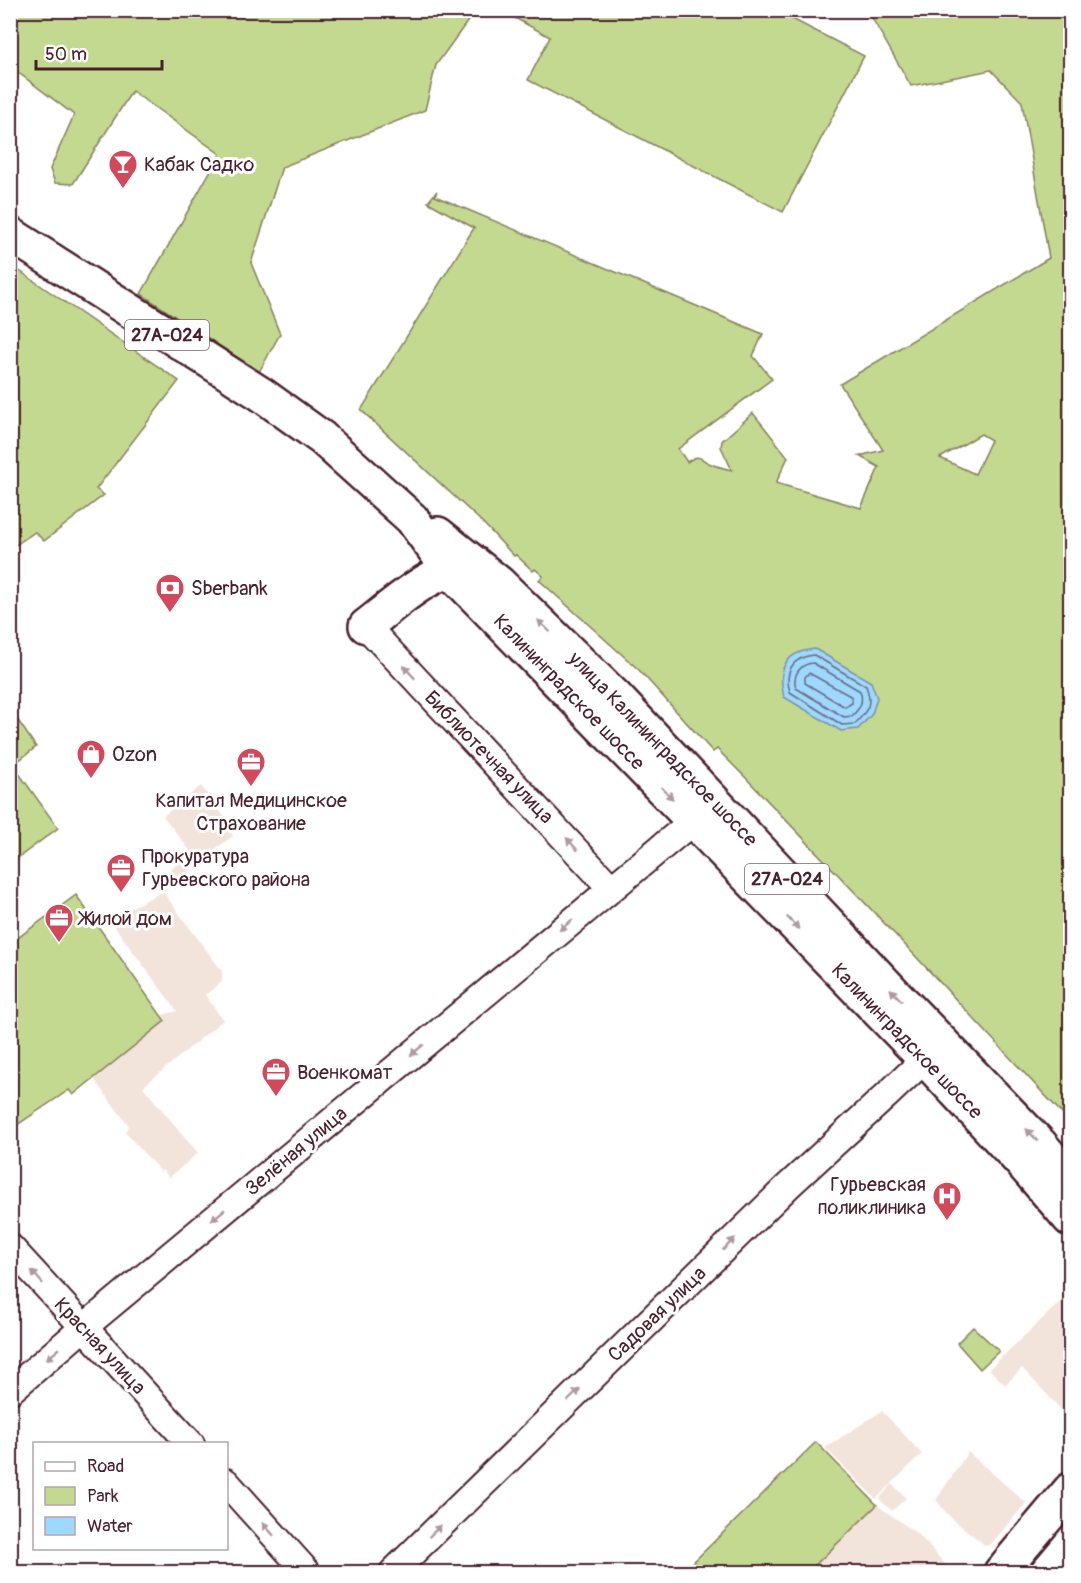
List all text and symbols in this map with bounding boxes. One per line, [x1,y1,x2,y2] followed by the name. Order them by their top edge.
[36,33,162,71] scale bar
[45,43,87,66] text: 50 m
[107,148,139,190] bar icon: Кабак Садко
[144,152,255,177] place label: Кабак Садко
[125,320,209,350] road number: 27А-024
[154,572,186,614] bank icon: Sberbank
[191,576,268,601] place label: Sberbank
[488,609,650,775] street label: Калининградское шоссе
[537,620,551,634] one-way arrow
[563,646,763,852] street label: улица Калининградское шоссе
[402,665,416,680] one-way arrow
[419,685,559,829] street label: Библиотечная улица
[75,738,107,780] shop icon: Ozon
[112,742,157,767] place label: Ozon
[235,746,267,788] office icon: Капитал Медицинское Страхование
[660,786,674,801] one-way arrow
[155,788,347,836] place label: Капитал Медицинское Страхование
[565,837,579,852] one-way arrow
[142,844,310,892] place label: Прокуратура Гурьевского района
[105,852,137,894] office icon: Прокуратура Гурьевского района
[745,864,829,894] road number: 27А-024
[43,902,75,944] office icon: Жилой дом
[77,906,172,931] place label: Жилой дом
[785,915,799,929] one-way arrow
[559,918,574,931] one-way arrow
[826,958,988,1124] street label: Калининградское шоссе
[890,988,904,1002] one-way arrow
[409,1043,424,1056] one-way arrow
[260,1056,292,1098] office icon: Военкомат
[297,1060,392,1085] place label: Военкомат
[240,1101,352,1201] street label: Зелёная улица
[1025,1127,1039,1142] one-way arrow
[817,1172,926,1220] place label: Гурьевская поликлиника
[931,1180,963,1222] hospital icon: Гурьевская поликлиника
[211,1209,226,1221] one-way arrow
[721,1238,735,1252] one-way arrow
[603,1261,711,1367] street label: Садовая улица
[31,1270,44,1285] one-way arrow
[49,1292,151,1400] street label: Красная улица
[46,1347,61,1360] one-way arrow
[567,1388,582,1402] one-way arrow
[33,1442,228,1550] legend
[87,1455,124,1478] text: Road
[87,1485,119,1508] text: Park
[87,1515,133,1538] text: Water
[262,1522,275,1537] one-way arrow
[427,1525,441,1539] one-way arrow

